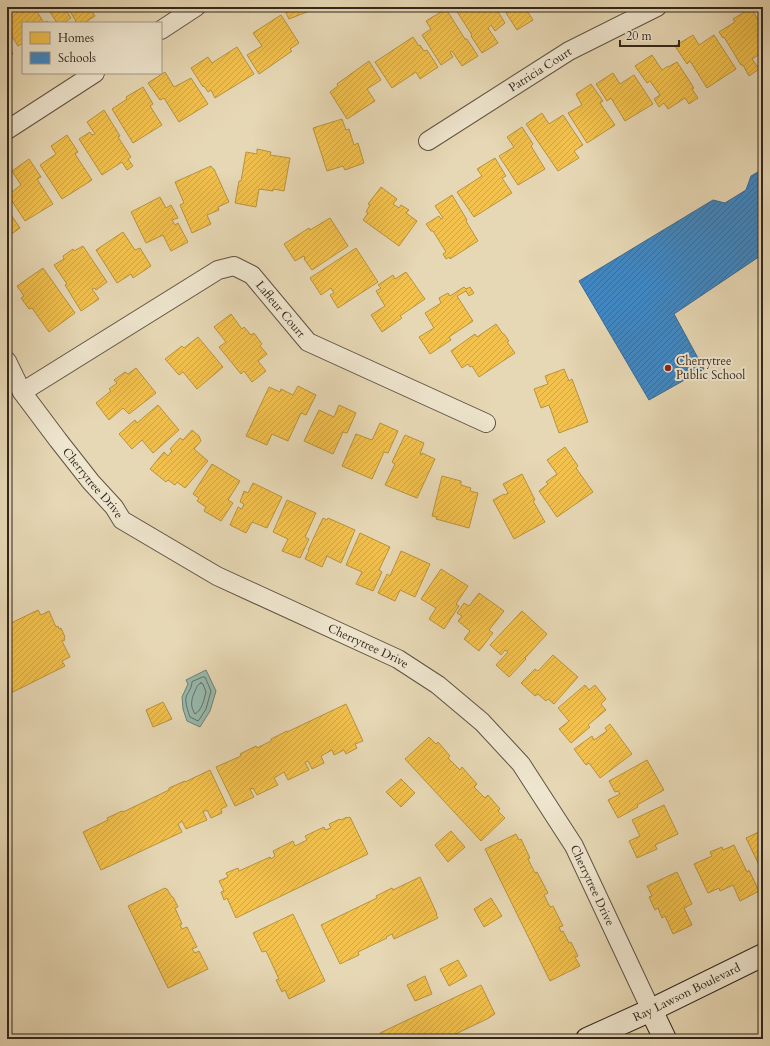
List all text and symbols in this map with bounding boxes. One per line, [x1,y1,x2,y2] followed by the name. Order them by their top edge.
[22,22,162,74] legend
[620,22,679,48] scale bar
[626,28,653,44] text: 20 m
[58,30,94,46] text: Homes
[506,43,575,95] street label: Patricia Court
[58,50,96,66] text: Schools
[252,277,309,341] street label: Lafleur Court
[676,353,745,383] place label: Cherrytree Public School
[663,363,673,373] marker: Cherrytree Public School
[59,444,127,521] street label: Cherrytree Drive
[325,620,412,672] street label: Cherrytree Drive
[567,842,618,928] street label: Cherrytree Drive
[630,959,744,1025] street label: Ray Lawson Boulevard

